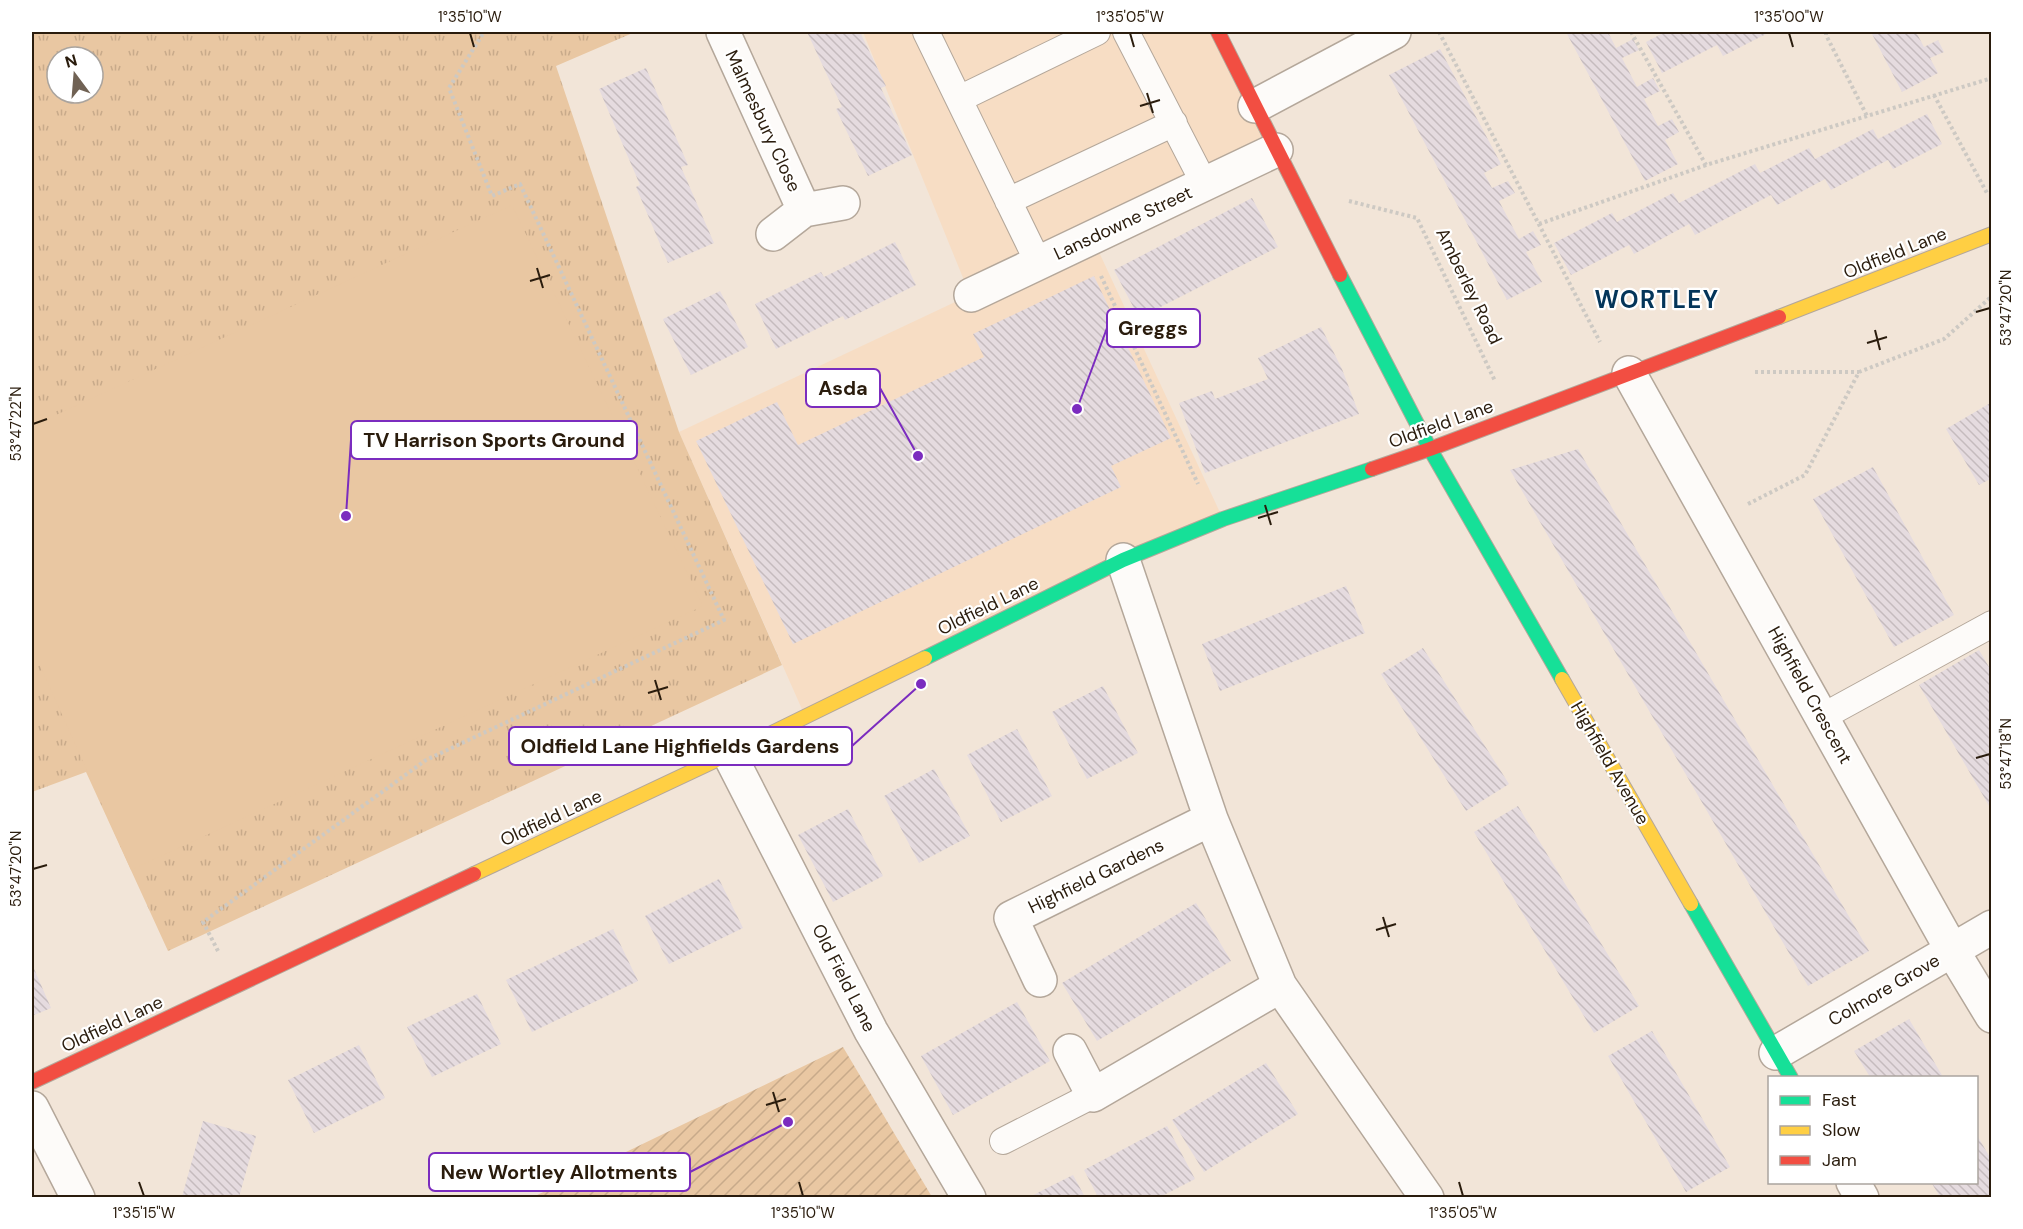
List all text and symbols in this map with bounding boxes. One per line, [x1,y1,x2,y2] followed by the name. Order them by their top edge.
[438,7,502,27] text: 1°35'10"W
[1096,7,1164,27] text: 1°35'05"W
[1754,7,1824,27] text: 1°35'00"W
[45,45,105,105] north arrow
[720,46,806,196] street label: Malmesbury Close
[62,49,80,73] text: N
[1050,180,1196,266] street label: Lansdowne Street
[1840,221,1950,285] street label: Oldfield Lane
[1430,224,1508,348] street label: Amberley Road
[1996,270,2016,346] text: 53°47'20"N
[1594,284,1720,315] district label: WORTLEY
[1107,309,1200,347] callout: Greggs
[1118,315,1188,341] text: Greggs
[806,369,880,407] callout: Asda
[818,375,868,401] text: Asda
[6,386,26,462] text: 53°47'22"N
[1385,394,1497,454] street label: Oldfield Lane
[351,421,637,459] callout: TV Harrison Sports Ground
[363,427,625,453] text: TV Harrison Sports Ground
[934,571,1042,641] street label: Oldfield Lane
[1762,622,1858,768] street label: Highfield Crescent
[1565,697,1655,829] street label: Highfield Avenue
[1996,718,2016,790] text: 53°47'18"N
[509,727,852,765] callout: Oldfield Lane Highfields Gardens
[521,733,839,759] text: Oldfield Lane Highfields Gardens
[496,784,606,852] street label: Oldfield Lane
[6,831,26,907] text: 53°47'20"N
[1024,833,1168,919] street label: Highfield Gardens
[806,920,882,1036] street label: Old Field Lane
[1824,948,1944,1032] street label: Colmore Grove
[57,990,167,1058] street label: Oldfield Lane
[1768,1076,1978,1184] legend
[1822,1088,1857,1112] text: Fast
[1822,1118,1861,1142] text: Slow
[1822,1148,1857,1172] text: Jam
[429,1153,690,1191] callout: New Wortley Allotments
[440,1159,678,1185] text: New Wortley Allotments
[113,1203,176,1223] text: 1°35'15"W
[771,1203,835,1223] text: 1°35'10"W
[1429,1203,1497,1223] text: 1°35'05"W

